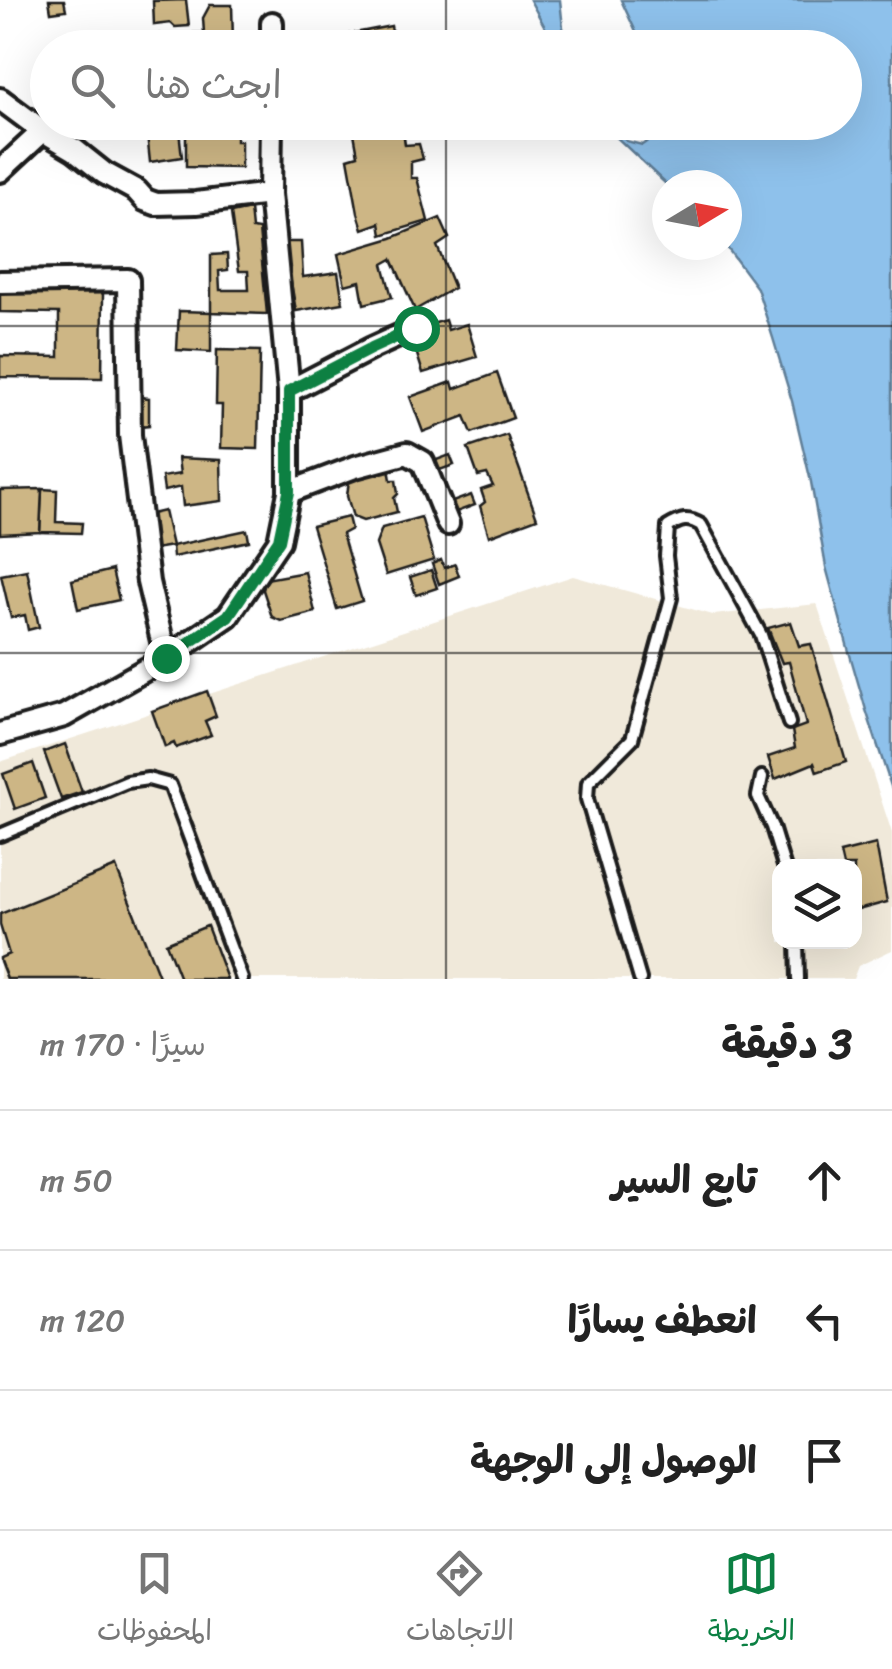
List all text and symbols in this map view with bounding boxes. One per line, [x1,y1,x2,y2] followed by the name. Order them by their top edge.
[30,30,862,140] search box
[145,52,282,119] text: ابحث هنا
[65,58,120,113] icon: search
[652,170,742,260] north arrow
[394,306,440,352] route start
[144,636,190,682] route end
[772,859,862,949] map controls
[772,859,862,949] button: layers
[721,1007,852,1081] text: 3 دقيقة
[40,1016,206,1073] text: سيرًا · 170 m
[612,1147,757,1214] text: تابع السير
[40,1152,113,1209] text: 50 m
[797,1153,852,1208] icon: ahead
[568,1287,757,1354] text: انعطف يسارًا
[40,1292,125,1349] text: 120 m
[797,1293,852,1348] icon: left
[470,1427,757,1494] text: الوصول إلى الوجهة
[797,1433,852,1488] icon: arrive
[97,1546,212,1655] tab: المحفوظات
[406,1546,514,1655] tab: الاتجاهات
[708,1546,795,1655] tab: الخريطة

